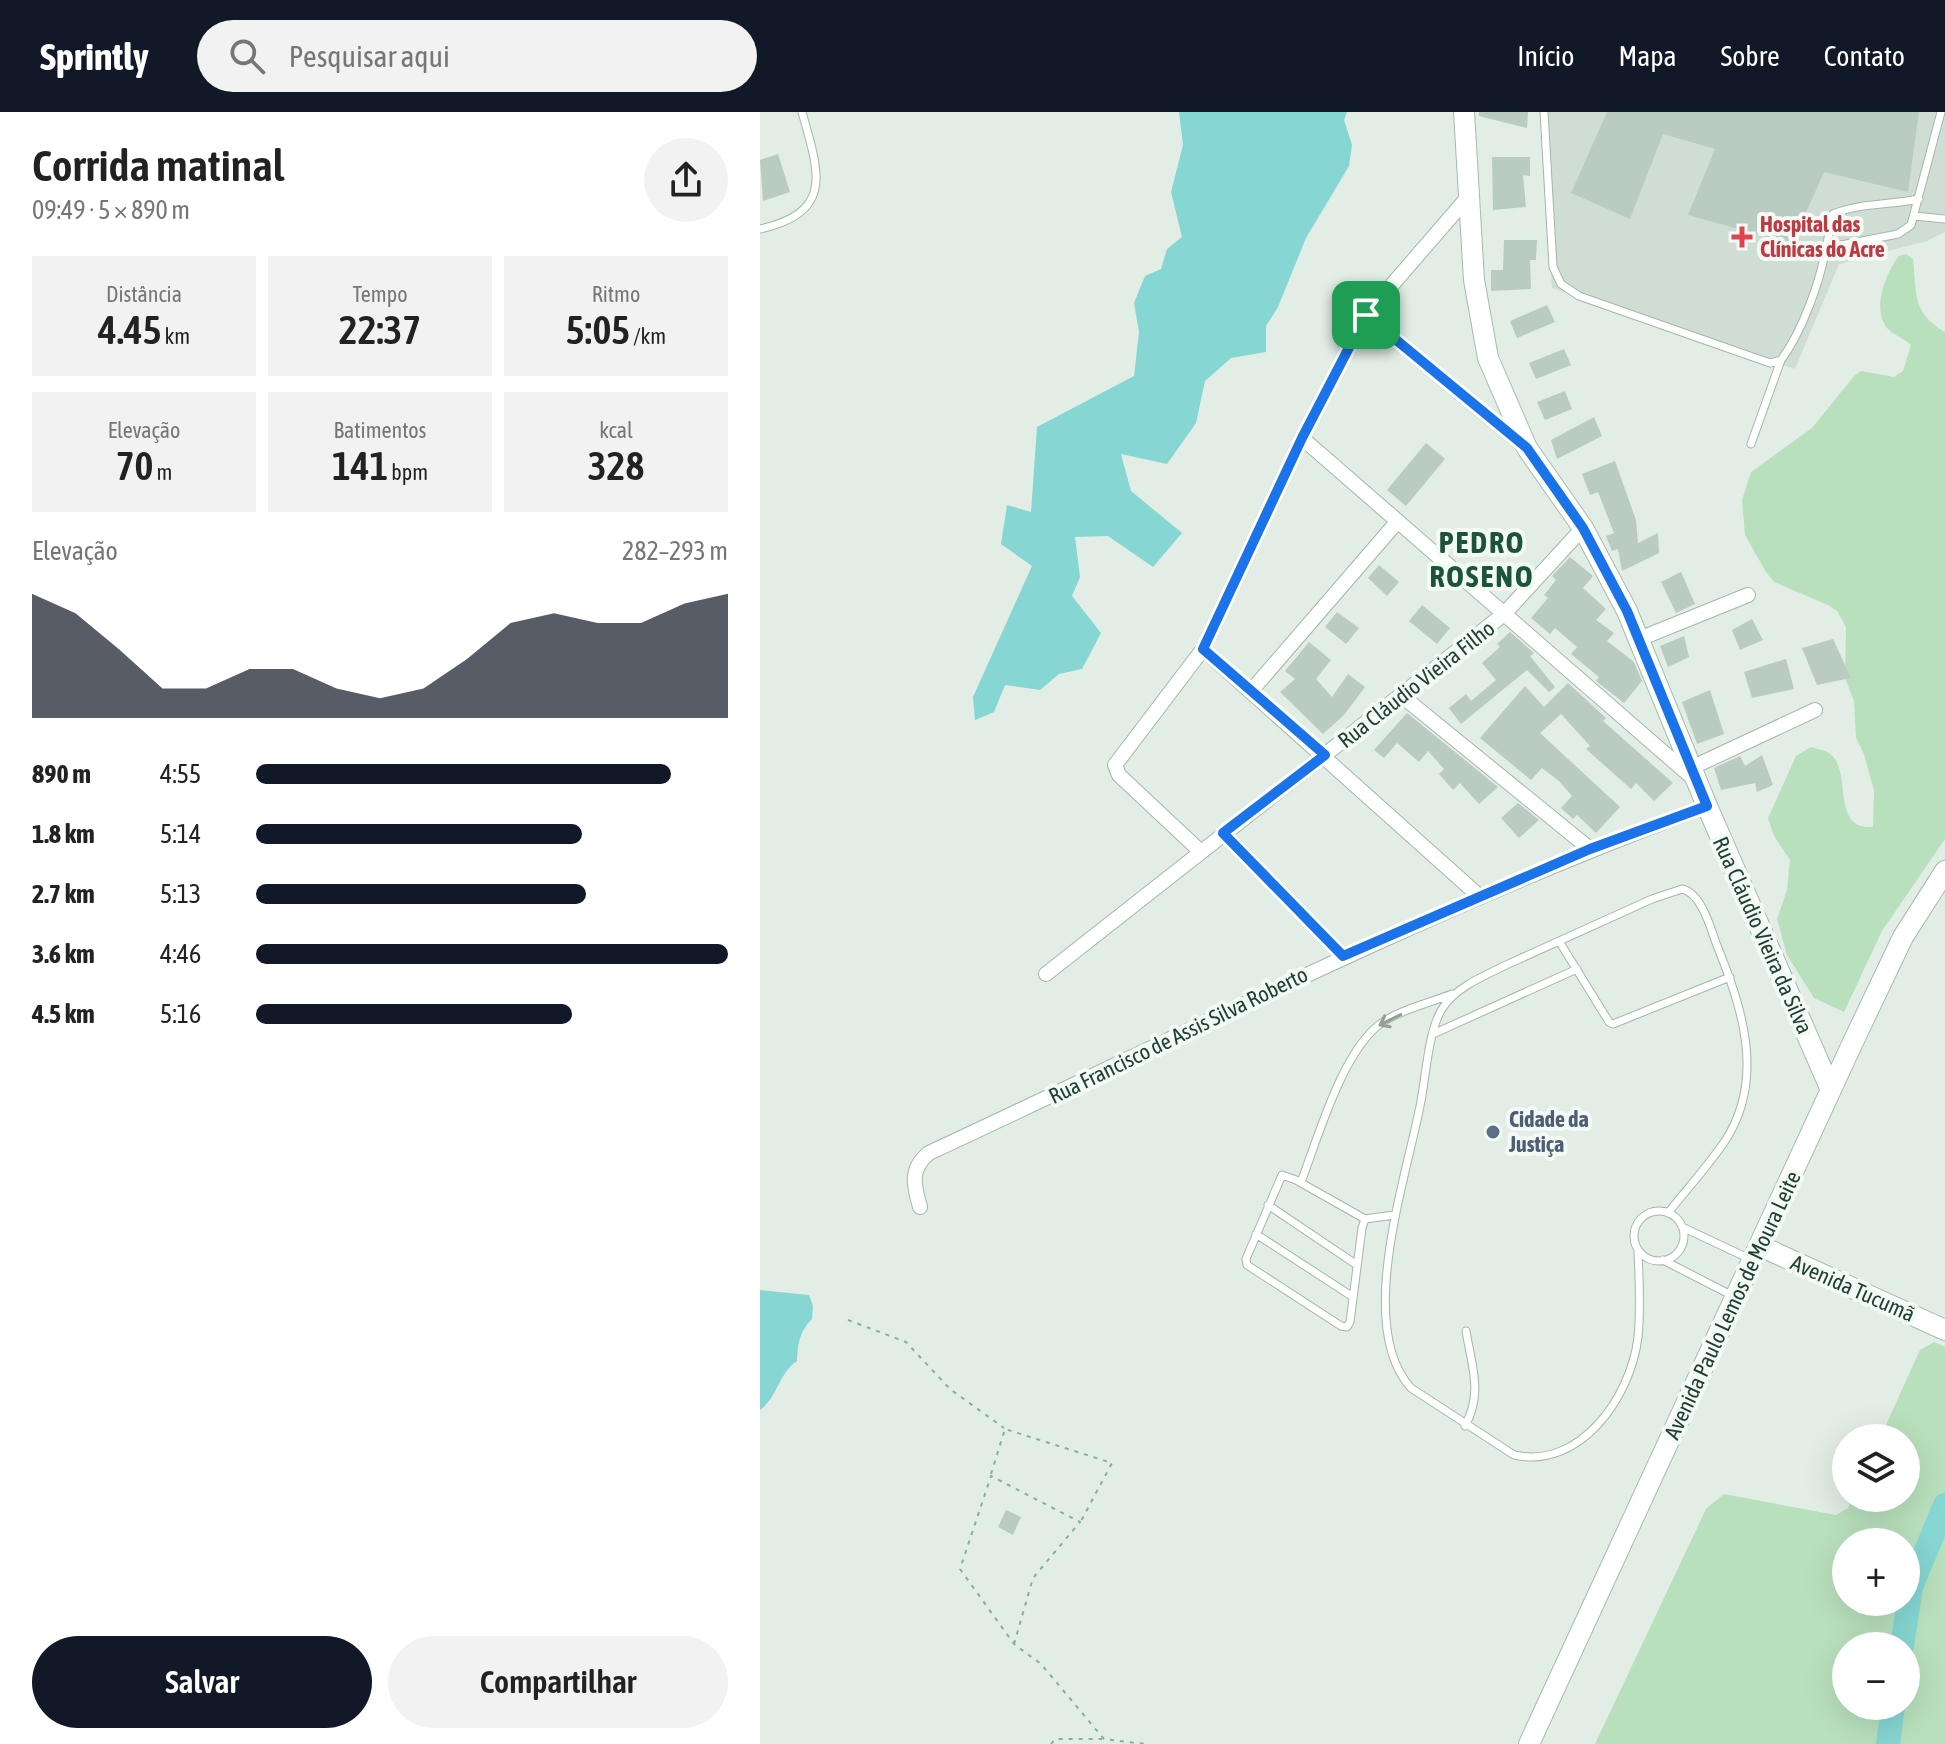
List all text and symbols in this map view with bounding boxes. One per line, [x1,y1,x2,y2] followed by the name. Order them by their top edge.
[197,20,757,92] search box
[225,34,269,78] icon: search
[40,35,149,78] text: Sprintly
[289,39,450,73] text: Pesquisar aqui
[1517,40,1574,72] text: Início
[1618,40,1676,72] text: Mapa
[1720,40,1780,72] text: Sobre
[1824,40,1905,72] text: Contato
[644,138,728,222] button: share
[32,140,284,190] text: Corrida matinal
[32,195,190,225] text: 09:49 · 5 × 890 m
[1760,211,1885,262] place label: Hospital das Clínicas do Acre
[1731,226,1753,248] marker: Hospital das Clínicas do Acre
[106,281,182,307] text: Distância
[353,281,407,307] text: Tempo
[592,281,640,307] text: Ritmo
[1332,281,1400,349] pin
[1344,293,1388,337] icon: arrive
[98,307,161,352] text: 4.45
[339,307,421,352] text: 22:37
[566,307,630,352] text: 5:05
[161,323,190,349] text: km
[630,323,666,349] text: /km
[108,417,180,443] text: Elevação
[334,417,426,443] text: Batimentos
[599,417,633,443] text: kcal
[116,443,153,488] text: 70
[332,443,388,488] text: 141
[588,443,644,488] text: 328
[153,459,172,485] text: m
[388,459,428,485] text: bpm
[1430,525,1534,593] district label: PEDRO ROSENO
[32,536,118,566] text: Elevação
[622,536,728,566] text: 282–293 m
[1333,615,1499,753] street label: Rua Cláudio Vieira Filho
[32,759,91,789] text: 890 m
[160,759,201,789] text: 4:55
[32,819,95,849] text: 1.8 km
[160,819,201,849] text: 5:14
[1708,832,1818,1038] street label: Rua Cláudio Vieira da Silva
[32,879,95,909] text: 2.7 km
[160,879,201,909] text: 5:13
[32,939,95,969] text: 3.6 km
[160,939,201,969] text: 4:46
[1044,961,1312,1109] street label: Rua Francisco de Assis Silva Roberto
[32,999,95,1029] text: 4.5 km
[160,999,201,1029] text: 5:16
[1379,1013,1402,1029] one-way arrow
[1508,1106,1589,1157] place label: Cidade da Justiça
[1484,1123,1502,1141] marker: Cidade da Justiça
[1658,1167,1806,1443] street label: Avenida Paulo Lemos de Moura Leite
[1787,1249,1919,1327] street label: Avenida Tucumã
[1832,1424,1920,1720] map controls
[1832,1424,1920,1512] button: layers
[1832,1528,1920,1616] button: +
[1832,1632,1920,1720] button: −
[32,1636,372,1728] button: Salvar
[388,1636,728,1728] button: Compartilhar

